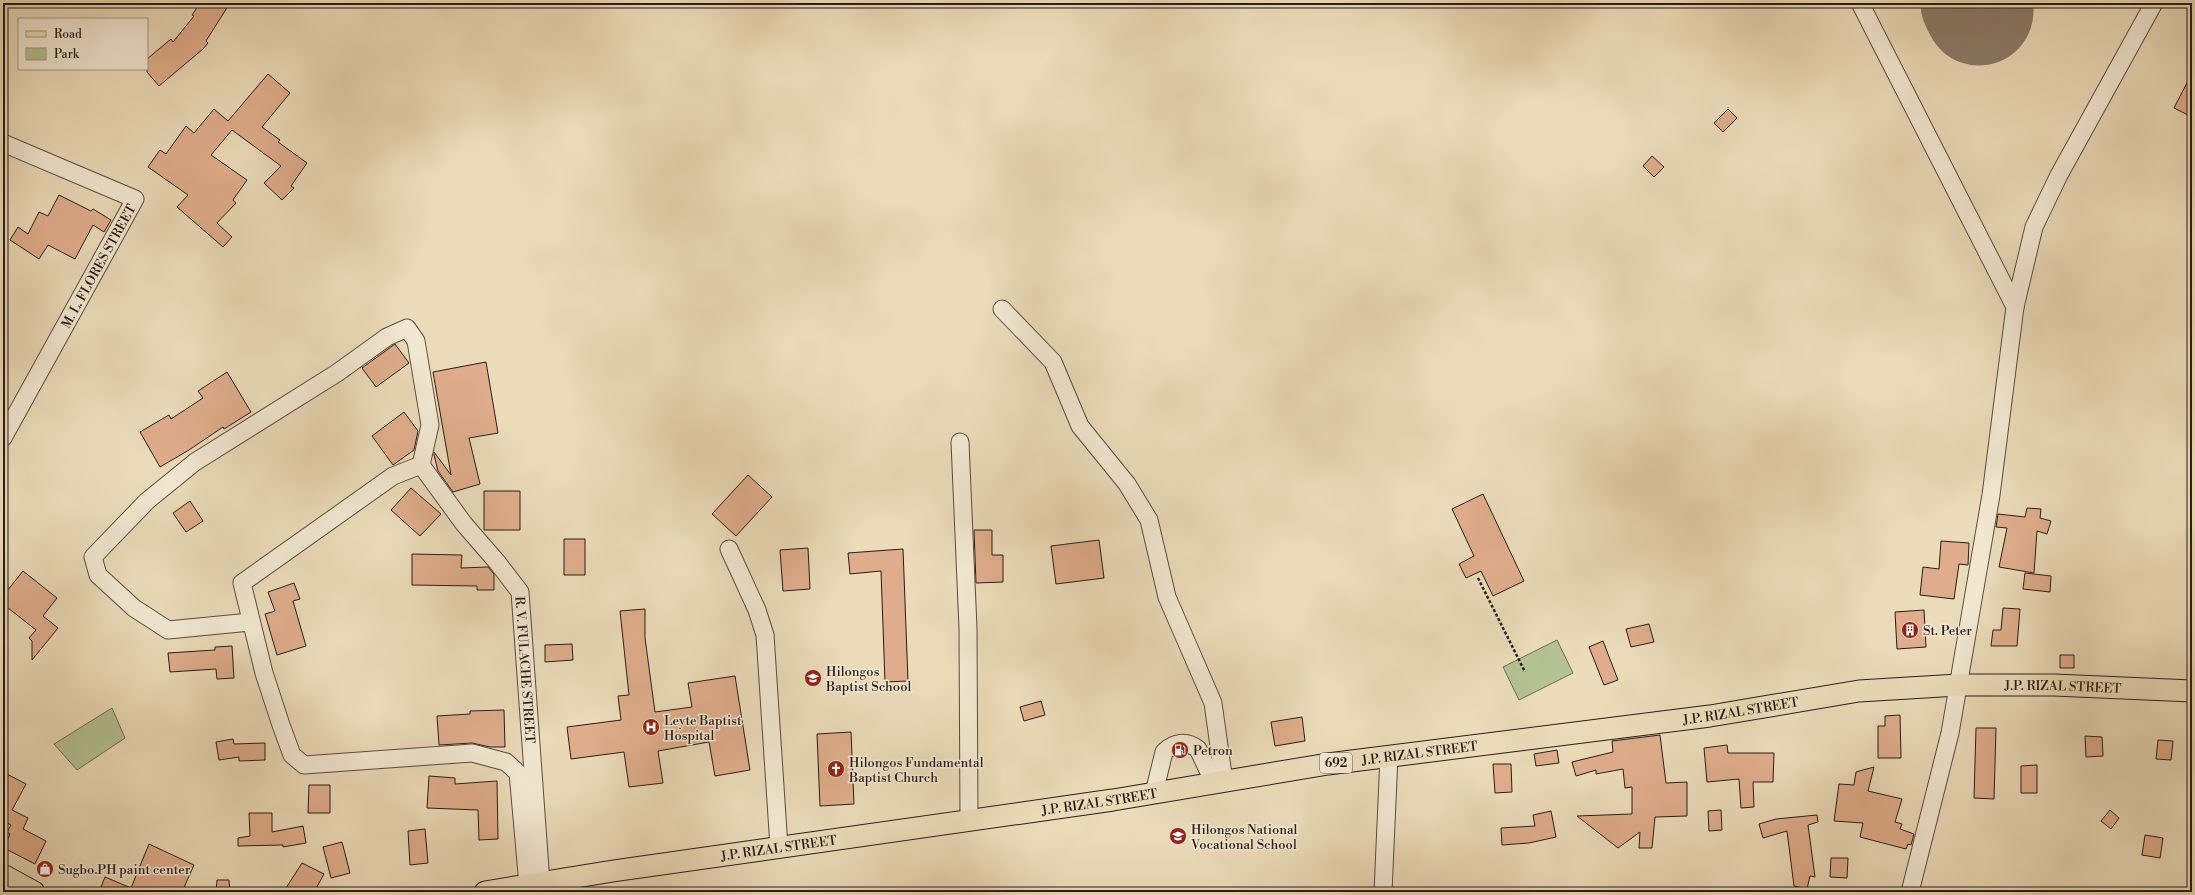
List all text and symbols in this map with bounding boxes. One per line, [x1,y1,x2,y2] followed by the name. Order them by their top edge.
[18,18,148,70] legend
[54,27,82,42] text: Road
[54,47,80,62] text: Park
[58,202,140,331] street label: M. L. FLORES STREET
[511,596,538,744] street label: R. V. FULACHE STREET
[1900,620,1920,640] building icon: St. Peter
[1923,623,1972,639] place label: St. Peter
[825,664,911,695] place label: Hilongos Baptist School
[803,668,823,688] school or university icon: Hilongos Baptist School
[2004,678,2122,697] street label: J.P. RIZAL STREET
[1681,694,1800,728] street label: J.P. RIZAL STREET
[664,713,742,744] place label: Leyte Baptist Hospital
[641,717,661,737] hospital icon: Leyte Baptist Hospital
[1360,738,1479,769] street label: J.P. RIZAL STREET
[1170,740,1190,760] fuel station icon: Petron
[1193,743,1233,759] place label: Petron
[1320,753,1352,773] road number: 692
[848,755,984,786] place label: Hilongos Fundamental Baptist Church
[826,759,846,779] church icon: Hilongos Fundamental Baptist Church
[1040,786,1159,819] street label: J.P. RIZAL STREET
[1190,822,1298,853] place label: Hilongos National Vocational School
[1168,826,1188,846] school or university icon: Hilongos National Vocational School
[719,832,838,865] street label: J.P. RIZAL STREET
[35,859,55,879] shop icon: Sugbo.PH paint center
[58,862,191,878] place label: Sugbo.PH paint center

